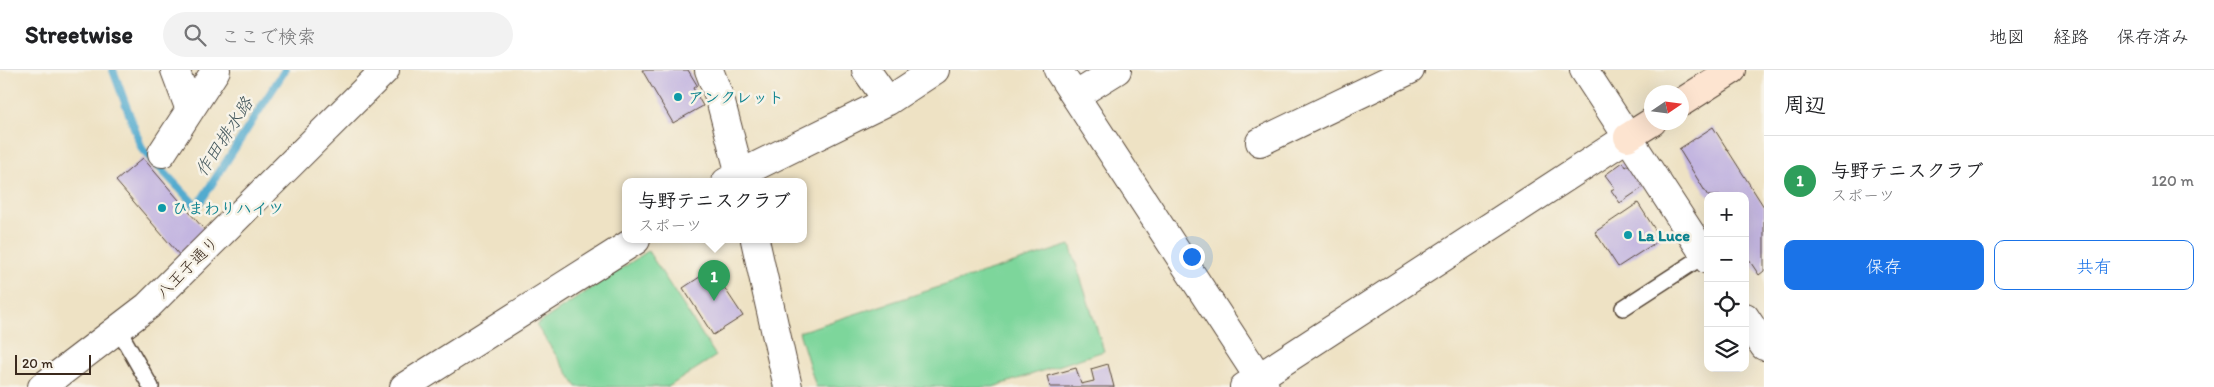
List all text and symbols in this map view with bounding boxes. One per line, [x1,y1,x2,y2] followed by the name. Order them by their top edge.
[163,12,513,57] search box
[25,20,133,49] text: Streetwise
[181,21,209,49] icon: search
[221,25,316,48] text: ここで検索
[1989,26,2025,48] text: 地図
[2053,26,2089,48] text: 経路
[2117,26,2189,48] text: 保存済み
[1644,85,1689,130] north arrow
[688,88,784,107] place label: アンクレット
[672,91,684,103] marker: アンクレット
[190,92,258,181] water label: 作田排水路
[1784,92,1826,117] text: 周辺
[1831,159,1983,182] text: 与野テニスクラブ
[1796,171,1804,190] text: 1
[2151,171,2194,190] text: 120 m
[622,178,807,243] popup
[1831,186,1895,205] text: スポーツ
[638,189,791,212] text: 与野テニスクラブ
[1704,192,1749,372] map controls
[1704,192,1749,237] button: +
[172,199,284,218] place label: ひまわりハイツ
[156,202,168,214] marker: ひまわりハイツ
[638,216,702,235] text: スポーツ
[1638,226,1690,245] place label: La Luce
[1622,229,1634,241] marker: La Luce
[152,232,222,302] street label: 八王子通り
[1704,237,1749,282] button: −
[1784,240,1984,290] button: 保存
[1994,240,2194,290] button: 共有
[1179,244,1205,270] your location
[698,260,730,301] pin: 1
[1704,282,1749,327] button: locate
[1704,327,1749,372] button: layers
[15,352,91,375] scale bar
[22,355,53,372] text: 20 m

